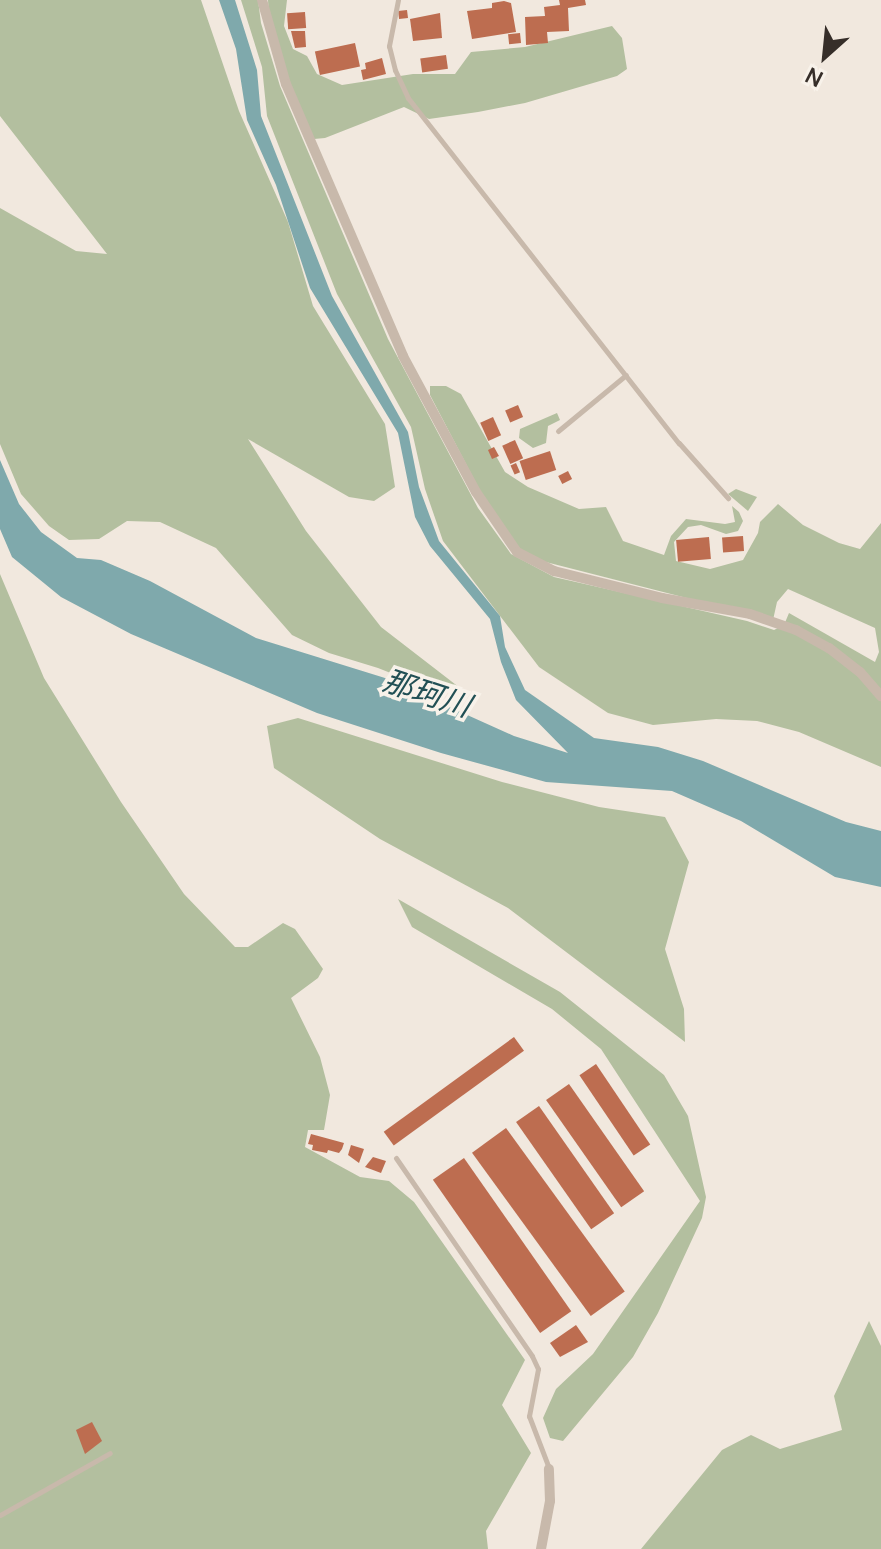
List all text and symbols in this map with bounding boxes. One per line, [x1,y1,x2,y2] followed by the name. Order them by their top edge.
[785,16,865,96] north arrow
[800,60,828,94] text: N
[379,662,475,724] water label: 那珂川

